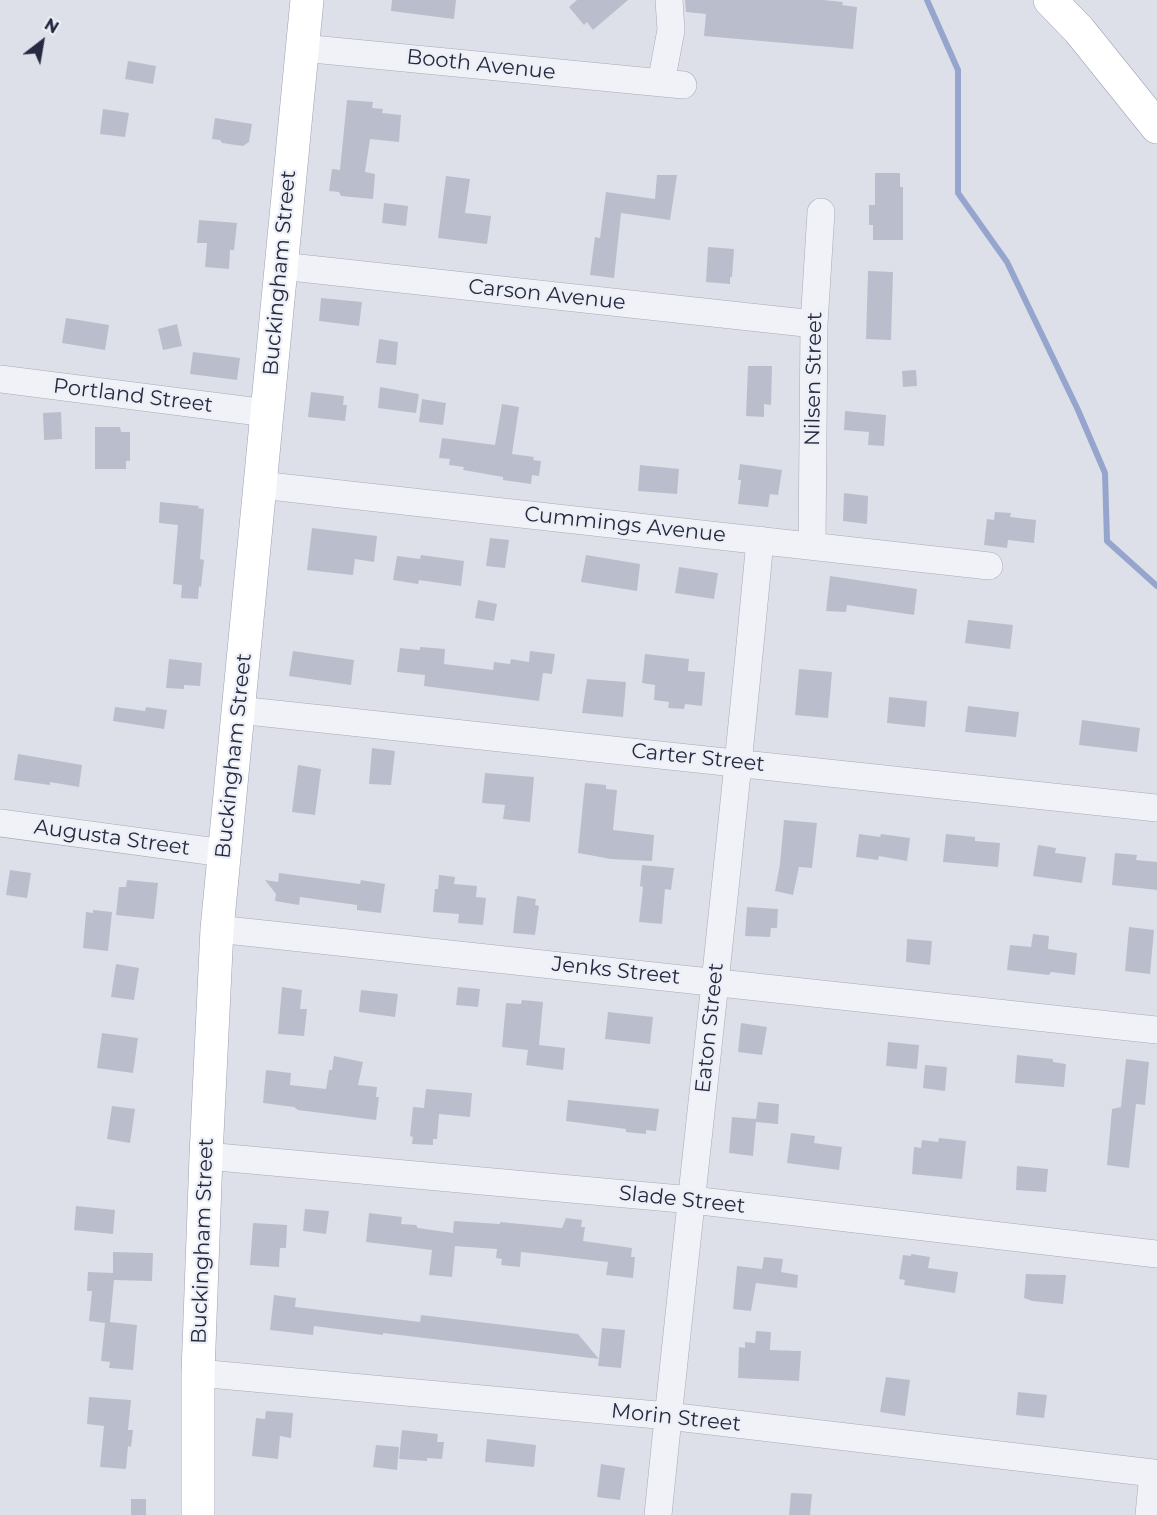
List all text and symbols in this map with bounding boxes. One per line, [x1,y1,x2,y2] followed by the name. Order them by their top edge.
[12,12,72,72] north arrow
[41,15,62,38] text: N
[405,45,557,85] street label: Booth Avenue
[258,169,302,377] street label: Buckingham Street
[467,274,627,316] street label: Carson Avenue
[800,312,828,446] street label: Nilsen Street
[52,374,214,418] street label: Portland Street
[523,502,727,548] street label: Cummings Avenue
[211,652,257,860] street label: Buckingham Street
[630,738,766,778] street label: Carter Street
[32,815,192,861] street label: Augusta Street
[551,952,681,990] street label: Jenks Street
[691,962,729,1094] street label: Eaton Street
[187,1137,219,1345] street label: Buckingham Street
[618,1181,746,1219] street label: Slade Street
[610,1399,742,1437] street label: Morin Street

